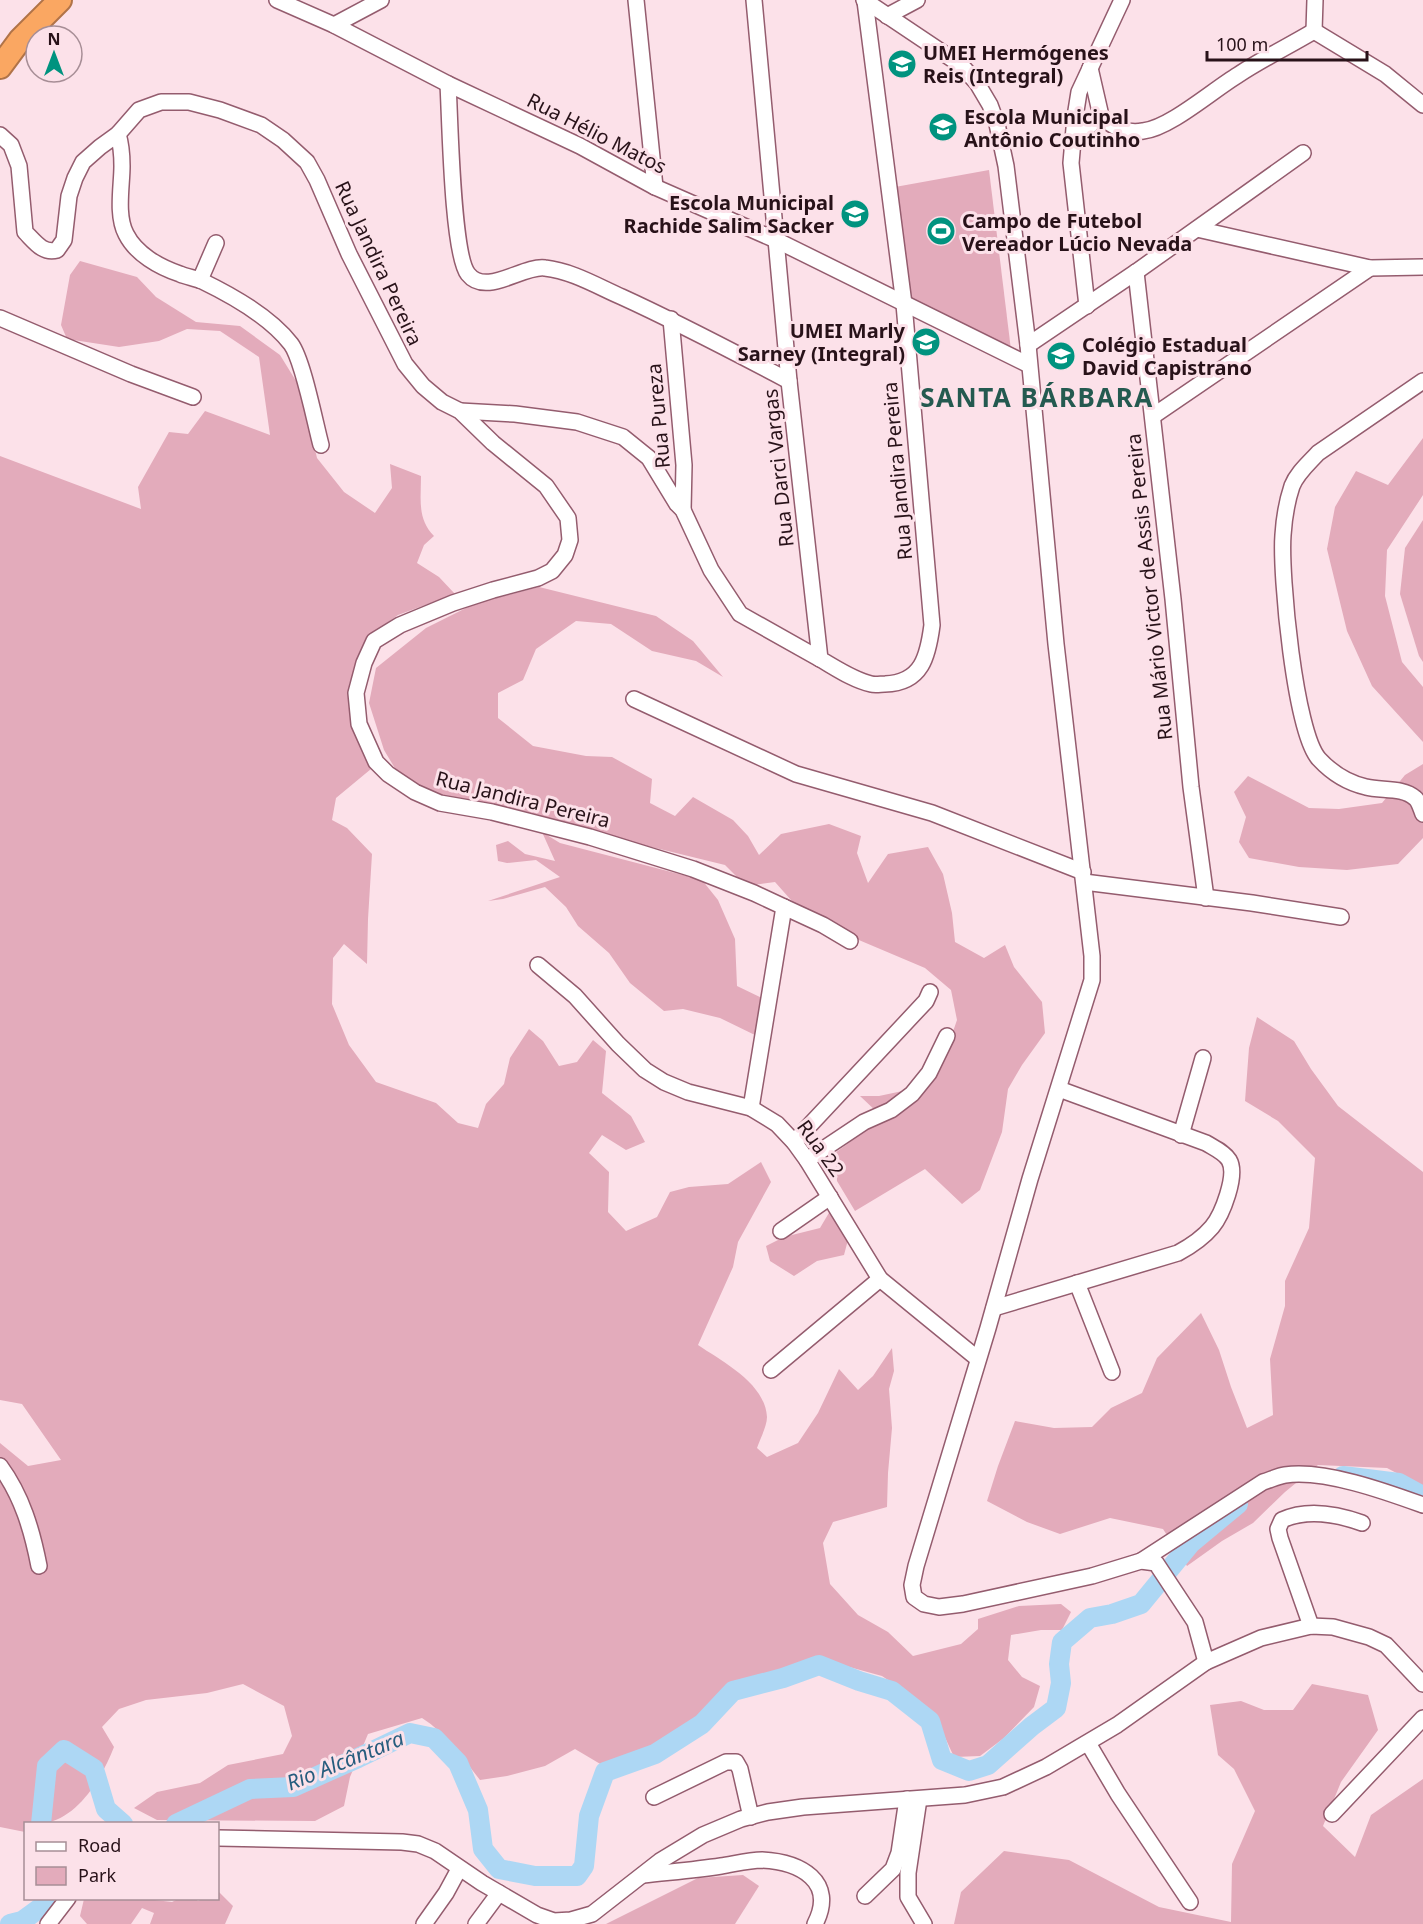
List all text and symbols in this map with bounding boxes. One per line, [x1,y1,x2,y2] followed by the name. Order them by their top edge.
[24,24,84,84] north arrow
[1207,24,1368,62] scale bar
[47,28,61,50] text: N
[1216,32,1268,56] text: 100 m
[923,39,1109,89] place label: UMEI Hermógenes Reis (Integral)
[886,48,918,80] school or university icon: UMEI Hermógenes Reis (Integral)
[523,86,671,180] street label: Rua Hélio Matos
[964,103,1140,153] place label: Escola Municipal Antônio Coutinho
[927,111,959,143] school or university icon: Escola Municipal Antônio Coutinho
[329,176,429,350] street label: Rua Jandira Pereira
[624,189,834,239] place label: Escola Municipal Rachide Salim Sacker
[839,198,871,230] school or university icon: Escola Municipal Rachide Salim Sacker
[962,207,1192,257] place label: Campo de Futebol Vereador Lúcio Nevada
[925,215,957,247] sports icon: Campo de Futebol Vereador Lúcio Nevada
[738,317,906,367] place label: UMEI Marly Sarney (Integral)
[910,326,942,358] school or university icon: UMEI Marly Sarney (Integral)
[1082,331,1252,381] place label: Colégio Estadual David Capistrano
[1045,340,1077,372] school or university icon: Colégio Estadual David Capistrano
[640,362,676,470] street label: Rua Pureza
[920,379,1154,415] district label: SANTA BÁRBARA
[876,381,918,561] street label: Rua Jandira Pereira
[756,388,800,548] street label: Rua Darci Vargas
[1119,432,1179,742] street label: Rua Mário Victor de Assis Pereira
[433,764,613,834] street label: Rua Jandira Pereira
[791,1114,851,1182] street label: Rua 22
[282,1724,408,1796] water label: Rio Alcântara
[24,1822,219,1900] legend
[78,1833,121,1857] text: Road
[78,1863,116,1887] text: Park

